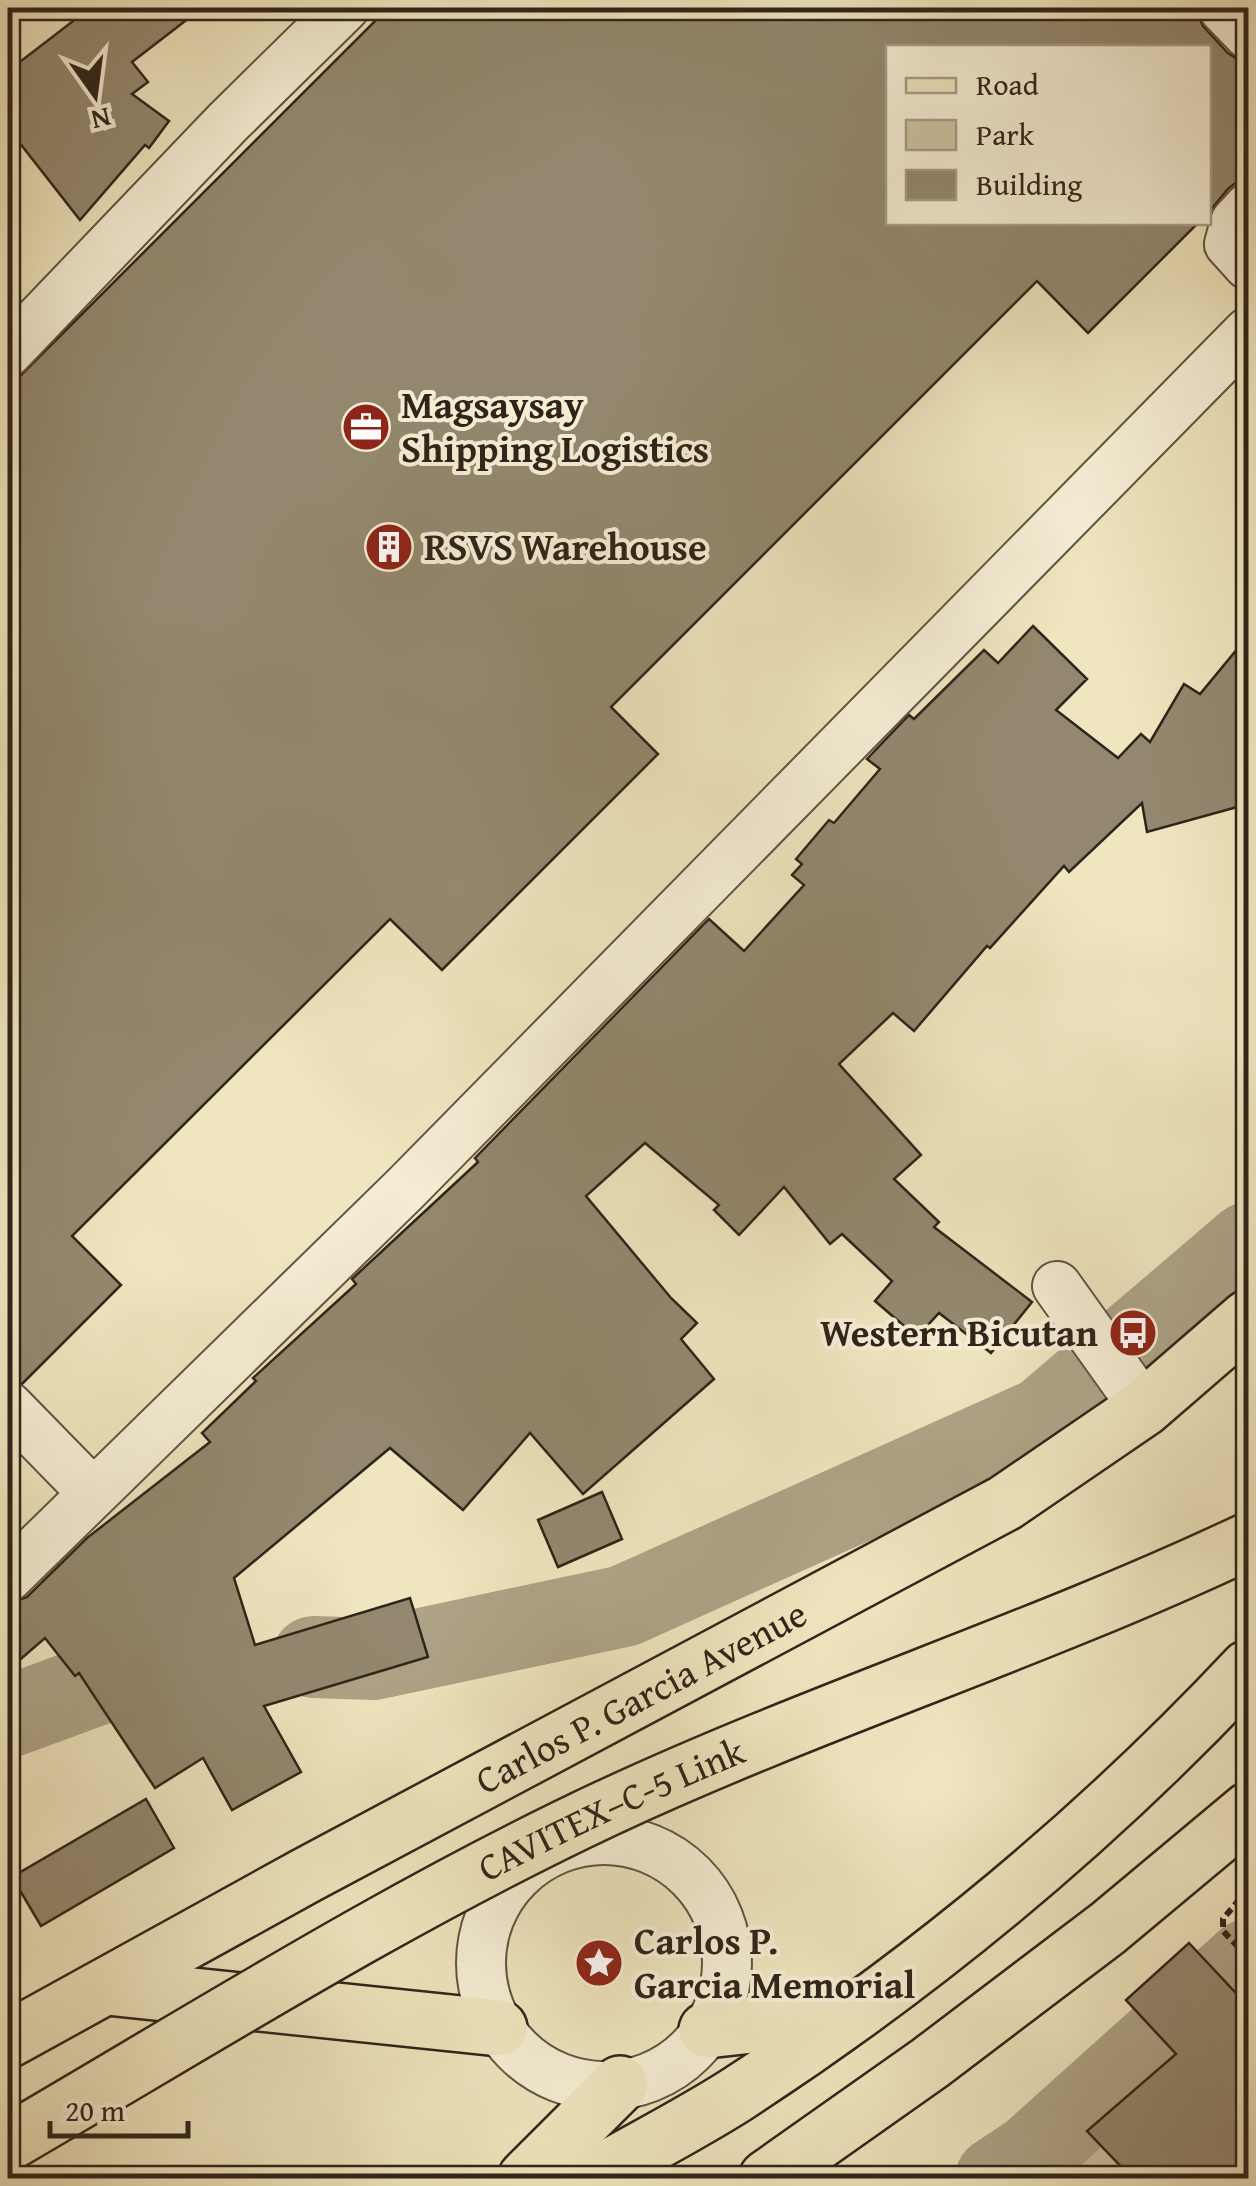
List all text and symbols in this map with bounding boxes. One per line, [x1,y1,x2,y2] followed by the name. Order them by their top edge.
[45,45,145,145] north arrow
[886,45,1211,225] legend
[976,62,1039,106] text: Road
[87,98,115,142] text: N
[976,112,1035,156] text: Park
[976,162,1082,206] text: Building
[401,376,709,476] place label: Magsaysay Shipping Logistics
[340,401,392,453] office icon: Magsaysay Shipping Logistics
[424,518,707,574] place label: RSVS Warehouse
[363,521,415,573] building icon: RSVS Warehouse
[820,1304,1099,1360] place label: Western Bicutan
[1107,1307,1159,1359] bus stop icon: Western Bicutan
[465,1585,816,1807] street label: Carlos P. Garcia Avenue
[467,1722,753,1895] street label: CAVITEX–C-5 Link
[634,1912,915,2012] place label: Carlos P. Garcia Memorial
[573,1937,625,1989] place icon: Carlos P. Garcia Memorial
[50,2076,188,2138] scale bar
[65,2088,125,2132] text: 20 m

